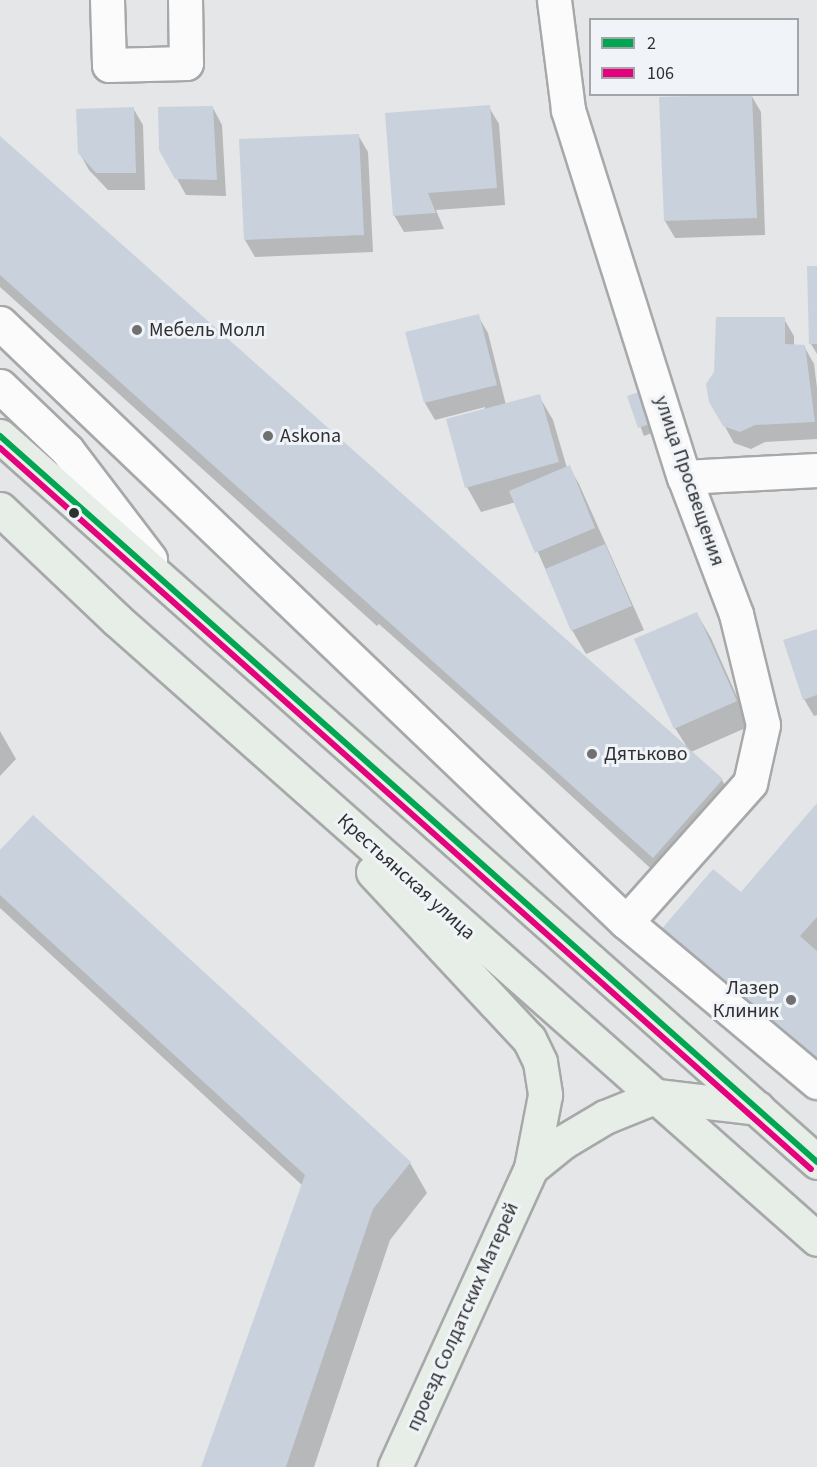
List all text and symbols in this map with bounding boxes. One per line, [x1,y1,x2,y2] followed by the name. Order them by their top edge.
[589,18,799,96] legend
[647,31,656,56] text: 2
[647,61,674,86] text: 106
[149,318,265,342] place label: Мебель Молл
[130,323,144,337] marker: Мебель Молл
[649,393,729,569] street label: улица Просвещения
[280,424,341,448] place label: Askona
[261,429,275,443] marker: Askona
[68,507,80,519] unlabelled marker
[604,742,688,766] place label: Дятьково
[585,747,599,761] marker: Дятьково
[332,809,480,945] street label: Крестьянская улица
[713,976,779,1023] place label: Лазер Клиник
[784,993,798,1007] marker: Лазер Клиник
[402,1199,524,1435] street label: проезд Солдатских Матерей

